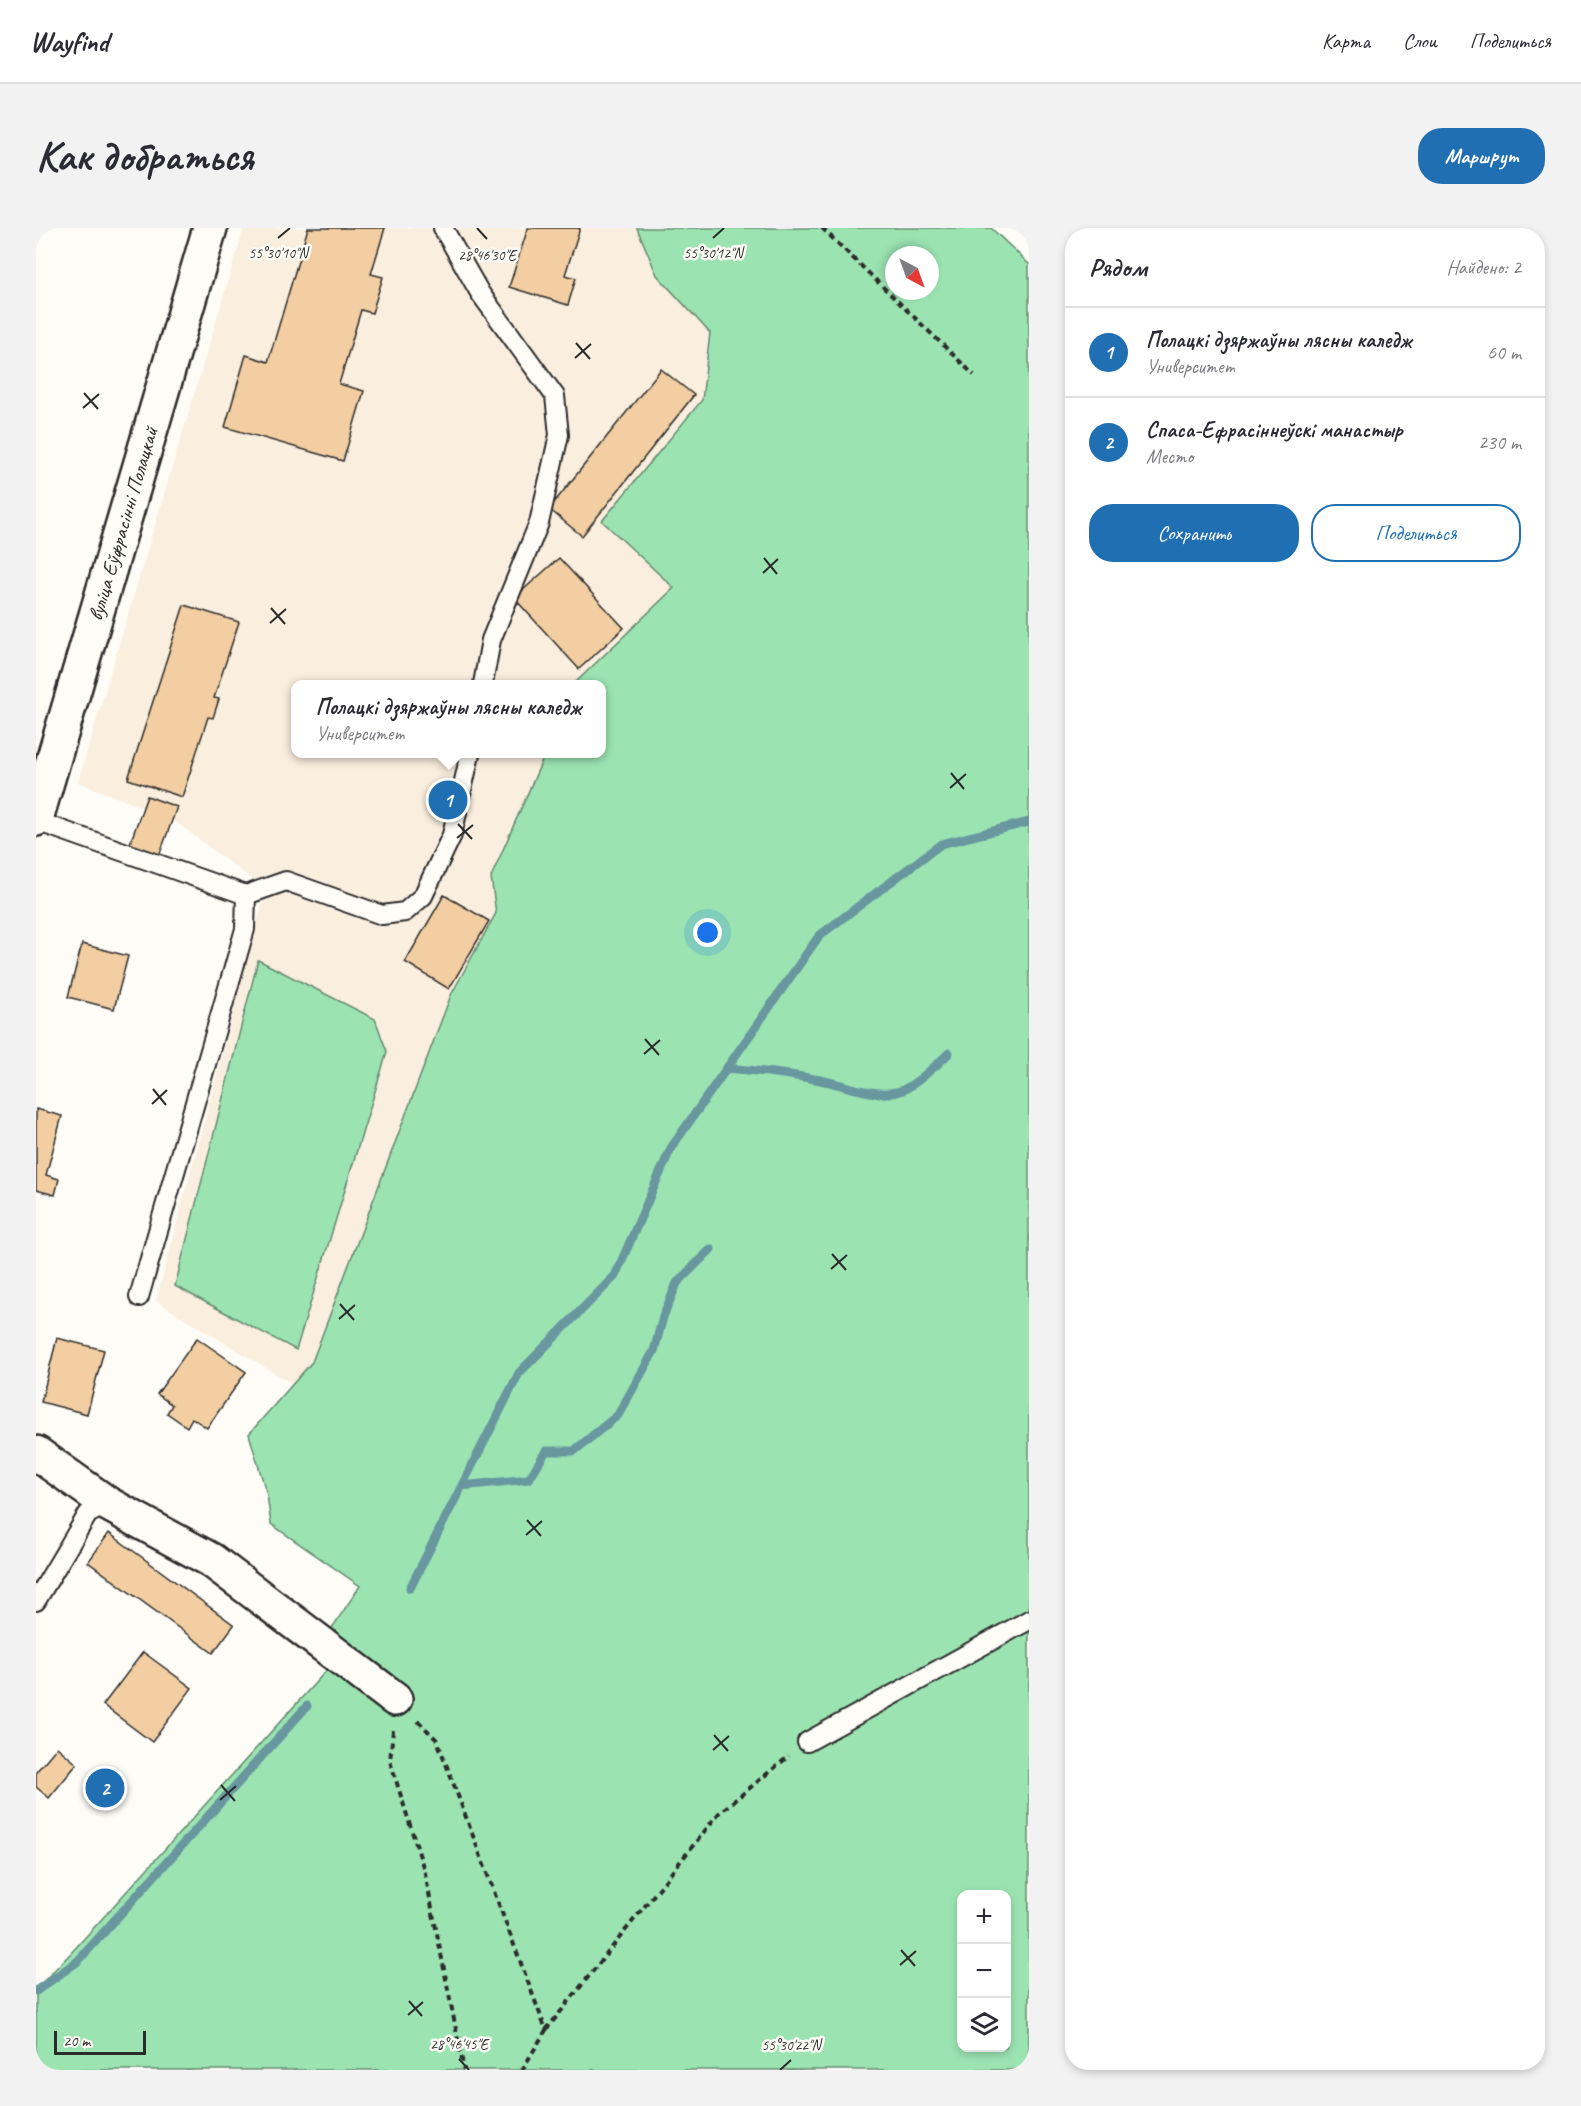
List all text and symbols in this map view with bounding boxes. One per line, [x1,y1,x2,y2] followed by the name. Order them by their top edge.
[30,24,109,59] text: Wayfind
[1322,28,1370,54] text: Карта
[1403,28,1437,54] text: Слои
[1470,28,1551,54] text: Поделиться
[1418,128,1545,184] button: Маршрут
[36,130,253,183] text: Как добраться
[248,244,311,263] text: 55°30'10"N
[683,244,746,263] text: 55°30'12"N
[458,246,518,265] text: 28°46'30"E
[885,246,939,300] north arrow
[1089,251,1147,284] text: Рядом
[1446,255,1521,280] text: Найдено: 2
[1146,326,1412,354] text: Полацкі дзяржаўны лясны каледж
[1104,340,1113,365] text: 1
[1487,340,1521,365] text: 60 m
[1146,354,1235,379] text: Университет
[1146,416,1402,444] text: Спаса-Ефрасіннеўскі манастыр
[82,422,164,623] street label: вуліца Еўфрасінні Полацкай
[1104,430,1113,455] text: 2
[1478,430,1521,455] text: 230 m
[1146,444,1193,469] text: Место
[1089,504,1299,562] button: Сохранить
[1311,504,1521,562] button: Поделиться
[291,680,606,758] popup
[316,693,581,721] text: Полацкі дзяржаўны лясны каледж
[316,721,404,746] text: Университет
[428,778,468,822] pin: 1
[693,918,722,947] your location
[86,1766,124,1810] pin: 2
[957,1890,1011,2052] map controls
[957,1890,1011,1944] button: +
[957,1944,1011,1998] button: −
[957,1998,1011,2052] button: layers
[54,2028,146,2056] scale bar
[63,2031,90,2051] text: 20 m
[430,2035,490,2054] text: 28°46'45"E
[761,2036,824,2055] text: 55°30'22"N

